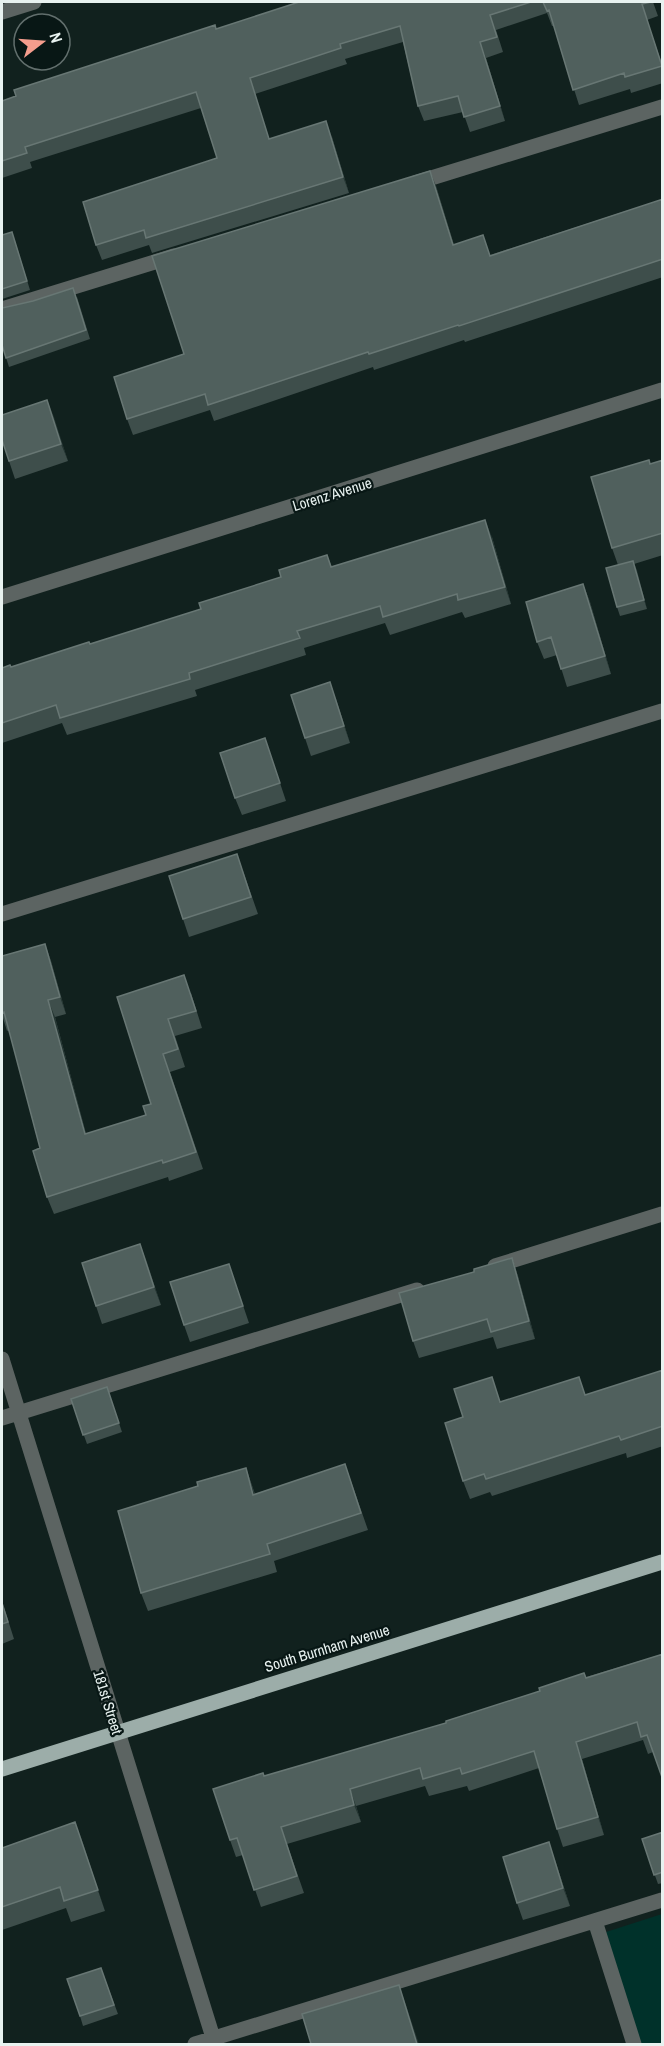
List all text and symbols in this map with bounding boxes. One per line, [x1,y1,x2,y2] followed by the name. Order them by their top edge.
[12,12,72,72] north arrow
[44,30,68,45] text: N
[290,472,374,516] street label: Lorenz Avenue
[262,1619,392,1677] street label: South Burnham Avenue
[88,1667,128,1737] street label: 181st Street

